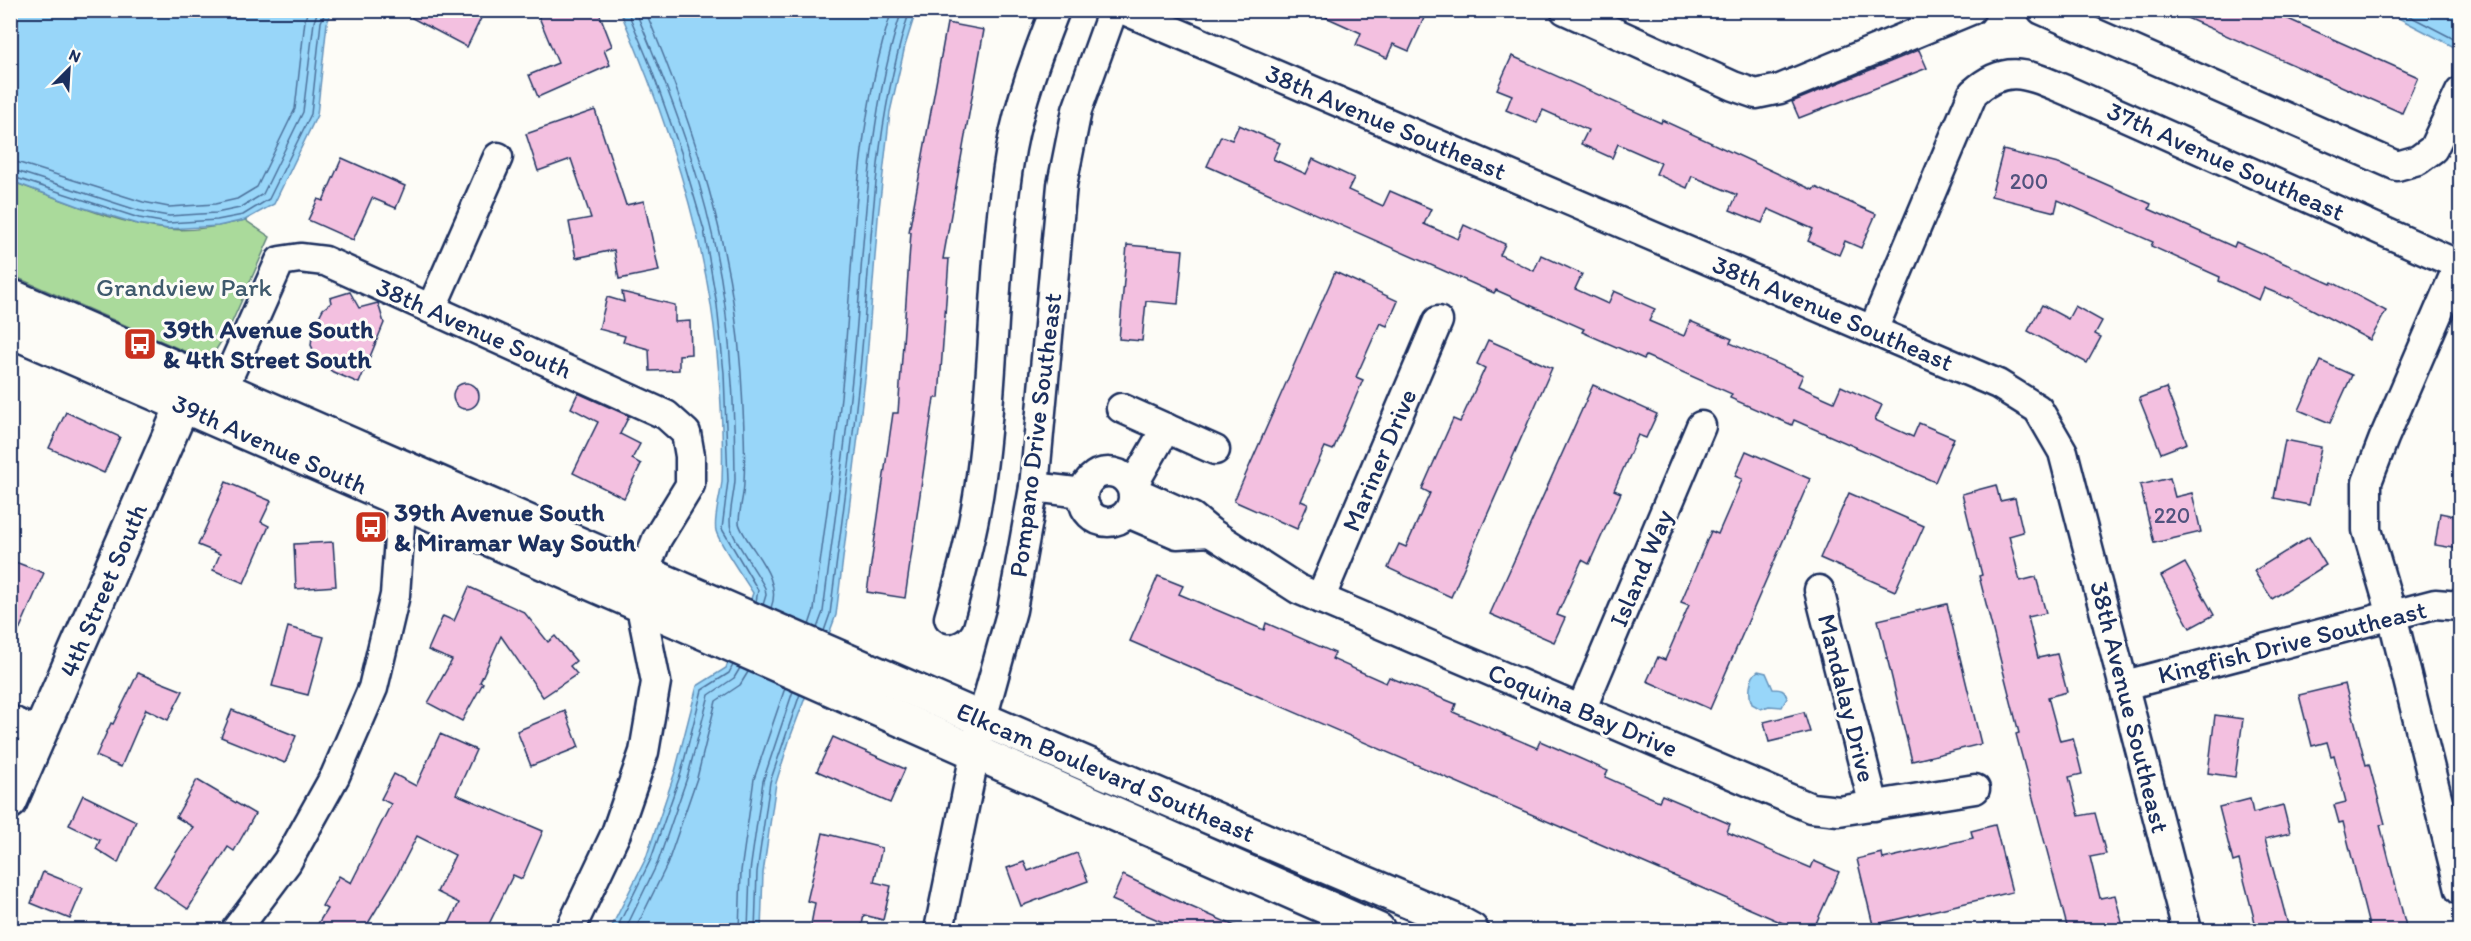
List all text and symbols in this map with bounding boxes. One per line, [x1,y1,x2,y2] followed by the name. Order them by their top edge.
[39,39,99,99] north arrow
[66,45,84,67] text: N
[1261,57,1511,187] street label: 38th Avenue Southeast
[2102,94,2350,228] street label: 37th Avenue Southeast
[2010,168,2048,195] house number: 200
[1708,248,1958,378] street label: 38th Avenue Southeast
[371,270,577,386] street label: 38th Avenue South
[96,271,273,303] park label: Grandview Park
[1002,291,1068,579] street label: Pompano Drive Southeast
[163,313,374,375] place label: 39th Avenue South & 4th Street South
[122,326,158,362] bus stop icon: 39th Avenue South & 4th Street South
[1335,384,1423,536] street label: Mariner Drive
[167,387,373,501] street label: 39th Avenue South
[394,496,636,558] place label: 39th Avenue South & Miramar Way South
[52,498,154,682] street label: 4th Street South
[2154,502,2190,529] house number: 220
[1602,505,1680,631] street label: Island Way
[353,509,389,545] bus stop icon: 39th Avenue South & Miramar Way South
[2083,578,2177,836] street label: 38th Avenue Southeast
[2154,593,2430,691] street label: Kingfish Drive Southeast
[1811,611,1883,785] street label: Mandalay Drive
[1483,656,1683,764] street label: Coquina Bay Drive
[952,695,1260,849] street label: Elkcam Boulevard Southeast

